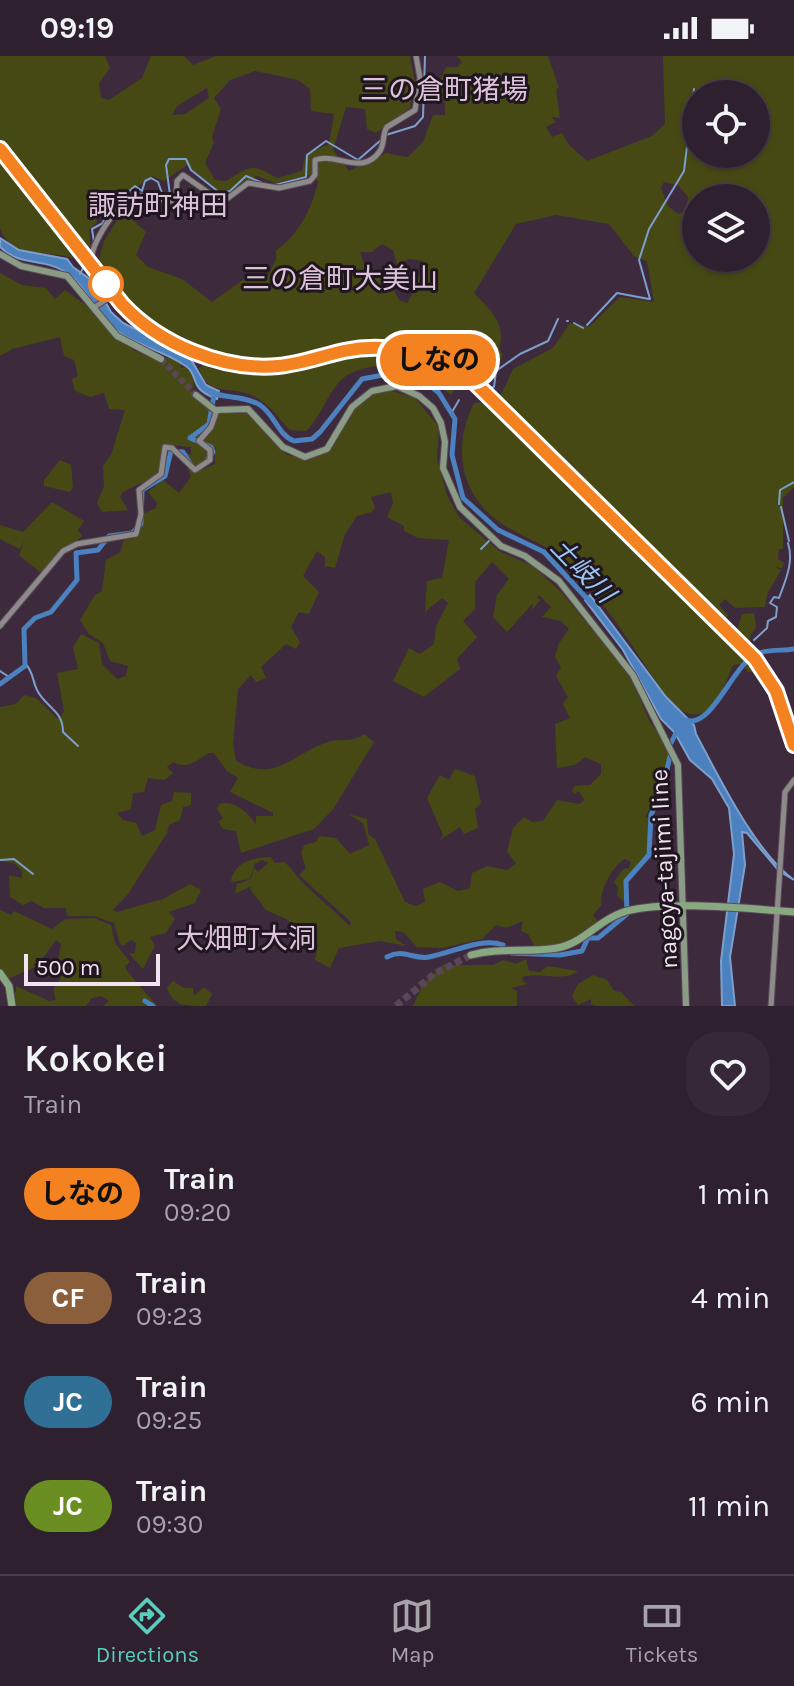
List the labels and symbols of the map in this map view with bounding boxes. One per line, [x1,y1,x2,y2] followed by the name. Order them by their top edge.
[360,73,528,106] district label: 三の倉町猪場
[88,189,228,222] district label: 諏訪町神田
[242,262,438,295] district label: 三の倉町大美山
[89,267,123,301] unlabelled marker
[392,334,484,386] line badge: しなの
[544,532,623,611] water label: 土岐川
[645,768,683,970] street label: nagoya-tajimi line
[176,922,316,955] district label: 大畑町大洞
[24,950,160,986] scale bar

